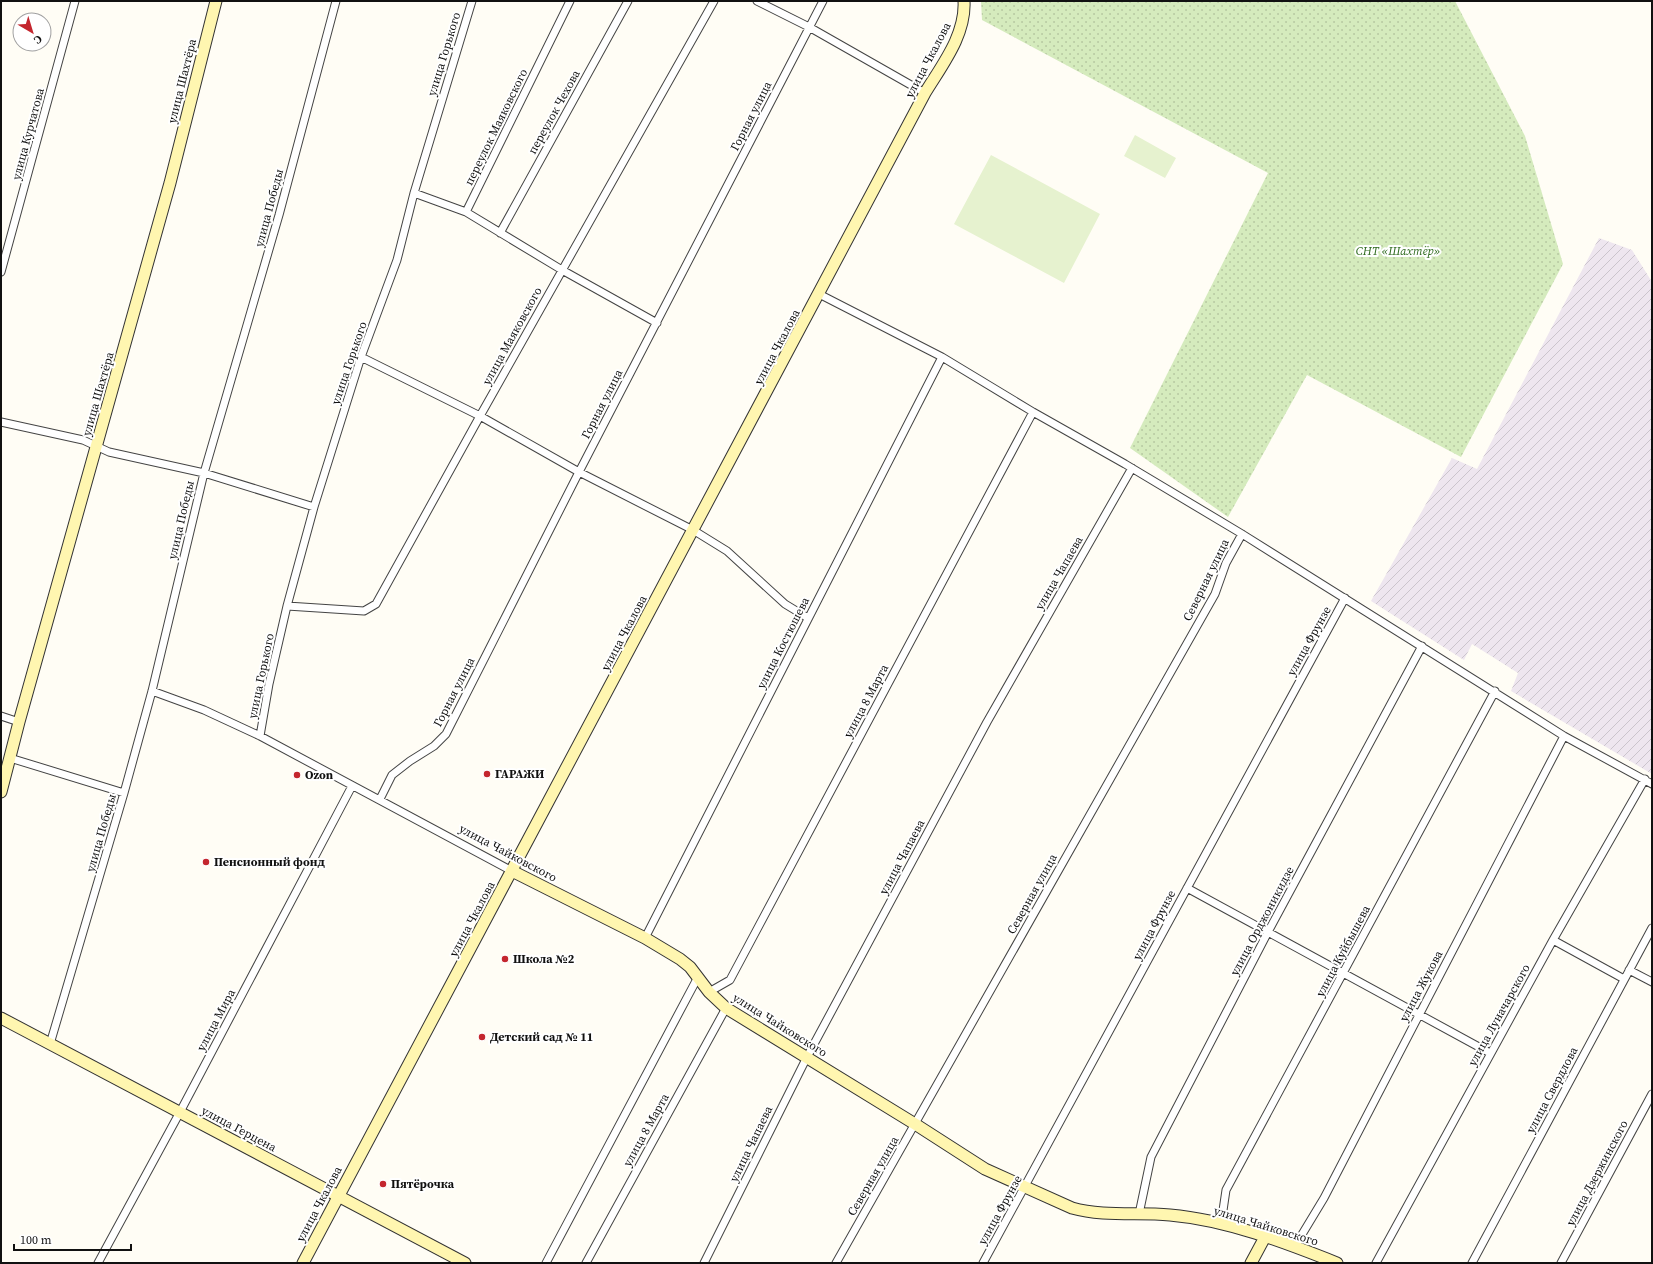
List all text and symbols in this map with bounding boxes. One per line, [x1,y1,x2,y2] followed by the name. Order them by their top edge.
[424,10,464,98] street label: улица Горького
[12,12,52,52] north arrow
[901,19,955,101] street label: улица Чкалова
[30,31,45,48] text: С
[164,36,200,125] street label: улица Шахтёра
[461,66,531,188] street label: переулок Маяковского
[524,66,584,157] street label: переулок Чехова
[727,78,776,153] street label: Горная улица
[8,85,48,182] street label: улица Курчатова
[251,167,287,249] street label: улица Победы
[1356,243,1440,259] park label: СНТ «Шахтёр»
[478,284,546,388] street label: улица Маяковского
[750,306,804,388] street label: улица Чкалова
[327,319,371,407] street label: улица Горького
[78,349,118,438] street label: улица Шахтёра
[578,366,627,441] street label: Горная улица
[164,479,198,561] street label: улица Победы
[1031,532,1087,613] street label: улица Чапаева
[1179,535,1233,624] street label: Северная улица
[597,592,651,674] street label: улица Чкалова
[753,594,813,692] street label: улица Костюшева
[1283,603,1335,679] street label: улица Фрунзе
[244,631,278,720] street label: улица Горького
[430,654,479,729] street label: Горная улица
[840,661,893,741] street label: улица 8 Марта
[495,766,544,782] place label: ГАРАЖИ
[305,767,334,783] place label: Ozon
[482,769,492,779] marker: ГАРАЖИ
[292,770,302,780] marker: Ozon
[82,792,120,874] street label: улица Победы
[875,816,929,897] street label: улица Чапаева
[456,820,560,886] street label: улица Чайковского
[1003,850,1061,937] street label: Северная улица
[214,854,325,870] place label: Пенсионный фонд
[201,857,211,867] marker: Пенсионный фонд
[1226,864,1298,978] street label: улица Орджоникидзе
[445,878,499,960] street label: улица Чкалова
[1129,887,1179,963] street label: улица Фрунзе
[1312,902,1374,1000] street label: улица Куйбышева
[1396,947,1447,1024] street label: улица Жукова
[513,951,575,967] place label: Школа №2
[500,954,510,964] marker: Школа №2
[1464,961,1534,1069] street label: улица Луначарского
[193,985,239,1054] street label: улица Мира
[730,989,831,1061] street label: улица Чайковского
[490,1029,593,1045] place label: Детский сад № 11
[477,1032,487,1042] marker: Детский сад № 11
[1523,1043,1582,1136] street label: улица Свердлова
[619,1090,673,1169] street label: улица 8 Марта
[726,1102,777,1185] street label: улица Чапаева
[199,1103,280,1156] street label: улица Герцена
[1562,1117,1632,1229] street label: улица Дзержинского
[844,1132,903,1219] street label: Северная улица
[292,1163,346,1245] street label: улица Чкалова
[974,1172,1026,1248] street label: улица Фрунзе
[391,1176,455,1192] place label: Пятёрочка
[378,1179,388,1189] marker: Пятёрочка
[1212,1202,1321,1250] street label: улица Чайковского
[14,1226,131,1252] scale bar
[20,1232,52,1248] text: 100 m

